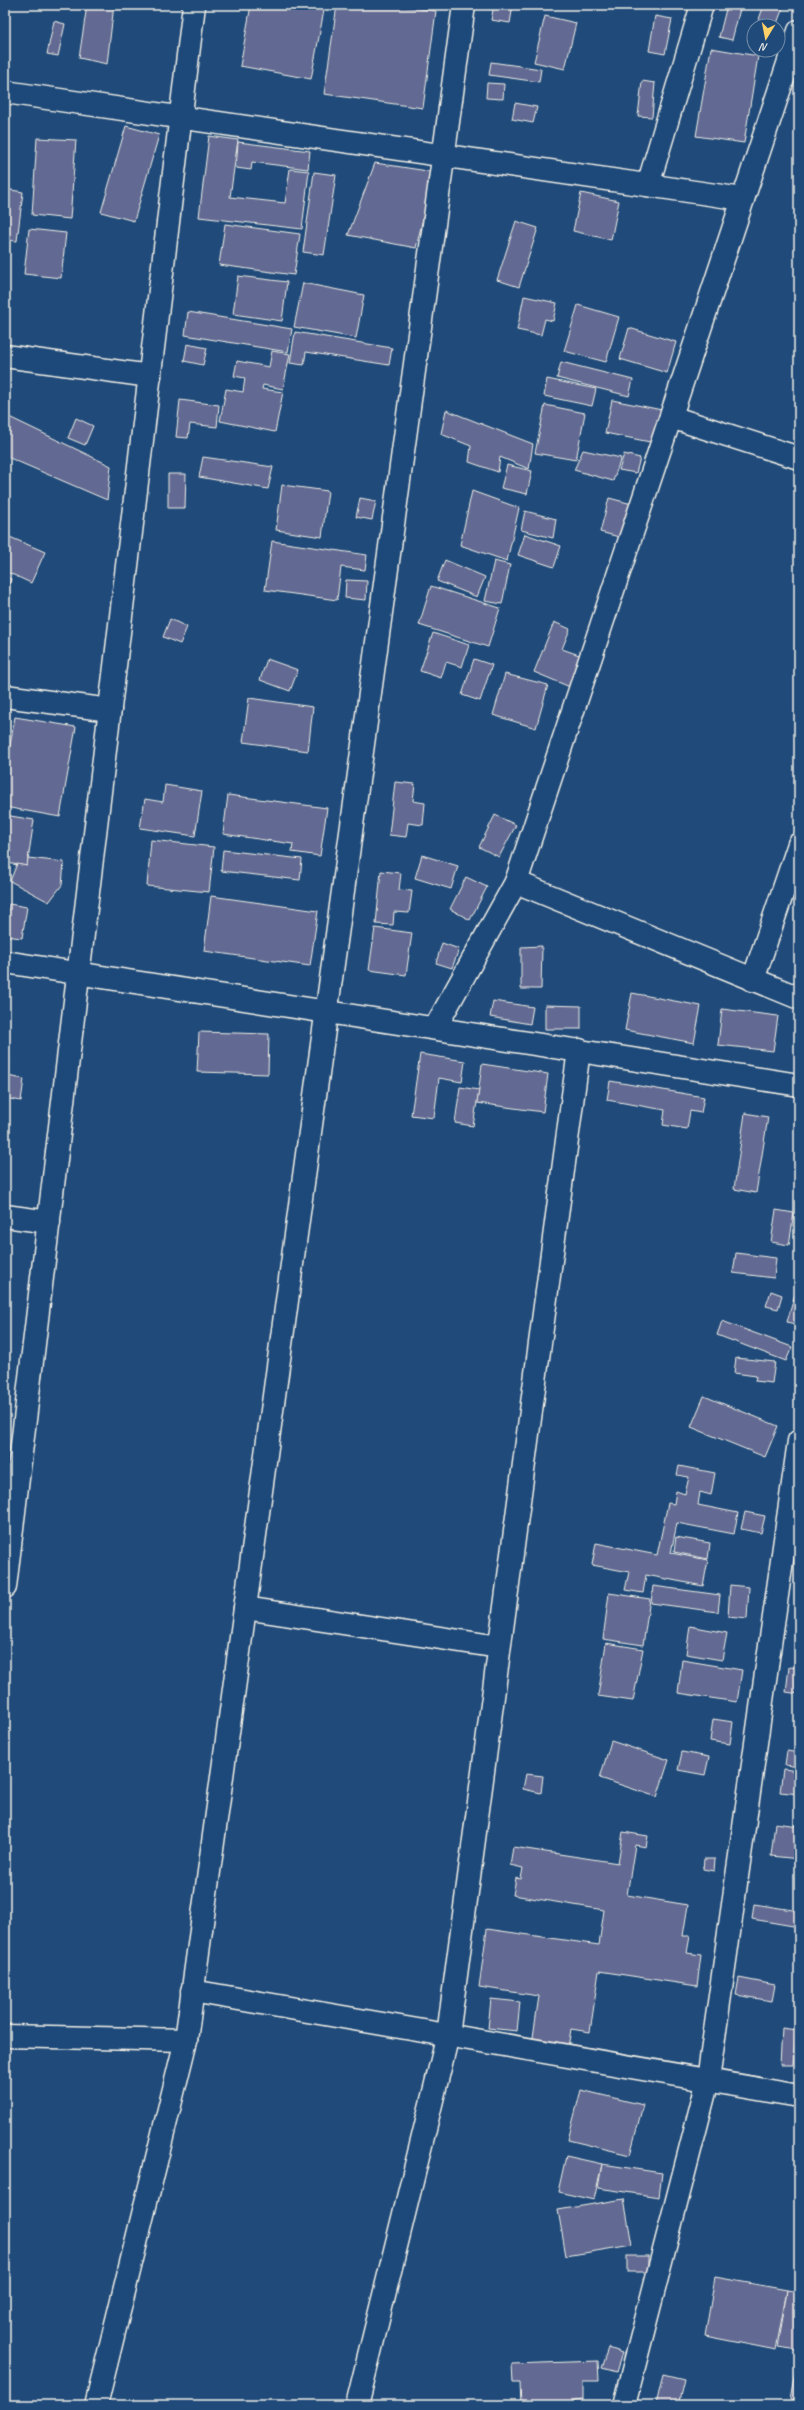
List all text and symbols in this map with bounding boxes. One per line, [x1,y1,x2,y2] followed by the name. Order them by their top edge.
[746,18,786,58] north arrow
[758,40,769,55] text: N

